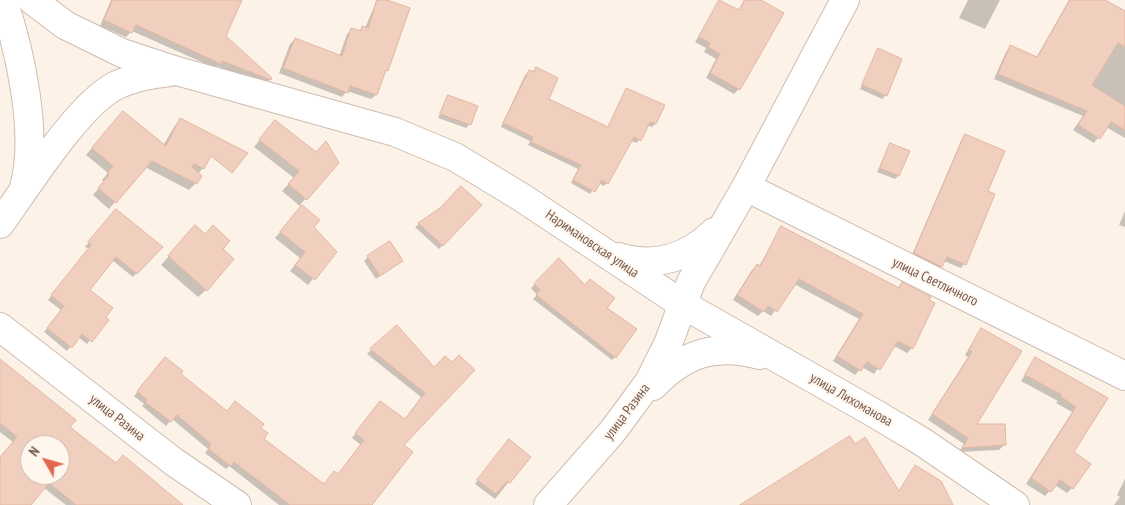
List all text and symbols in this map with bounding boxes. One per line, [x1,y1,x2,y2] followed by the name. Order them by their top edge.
[542,207,642,281] street label: Наримановская улица
[889,254,981,310] street label: улица Светличного
[807,370,895,430] street label: улица Лихоманова
[600,381,654,443] street label: улица Разина
[86,391,148,445] street label: улица Разина
[20,435,70,485] north arrow
[25,443,43,460] text: N

